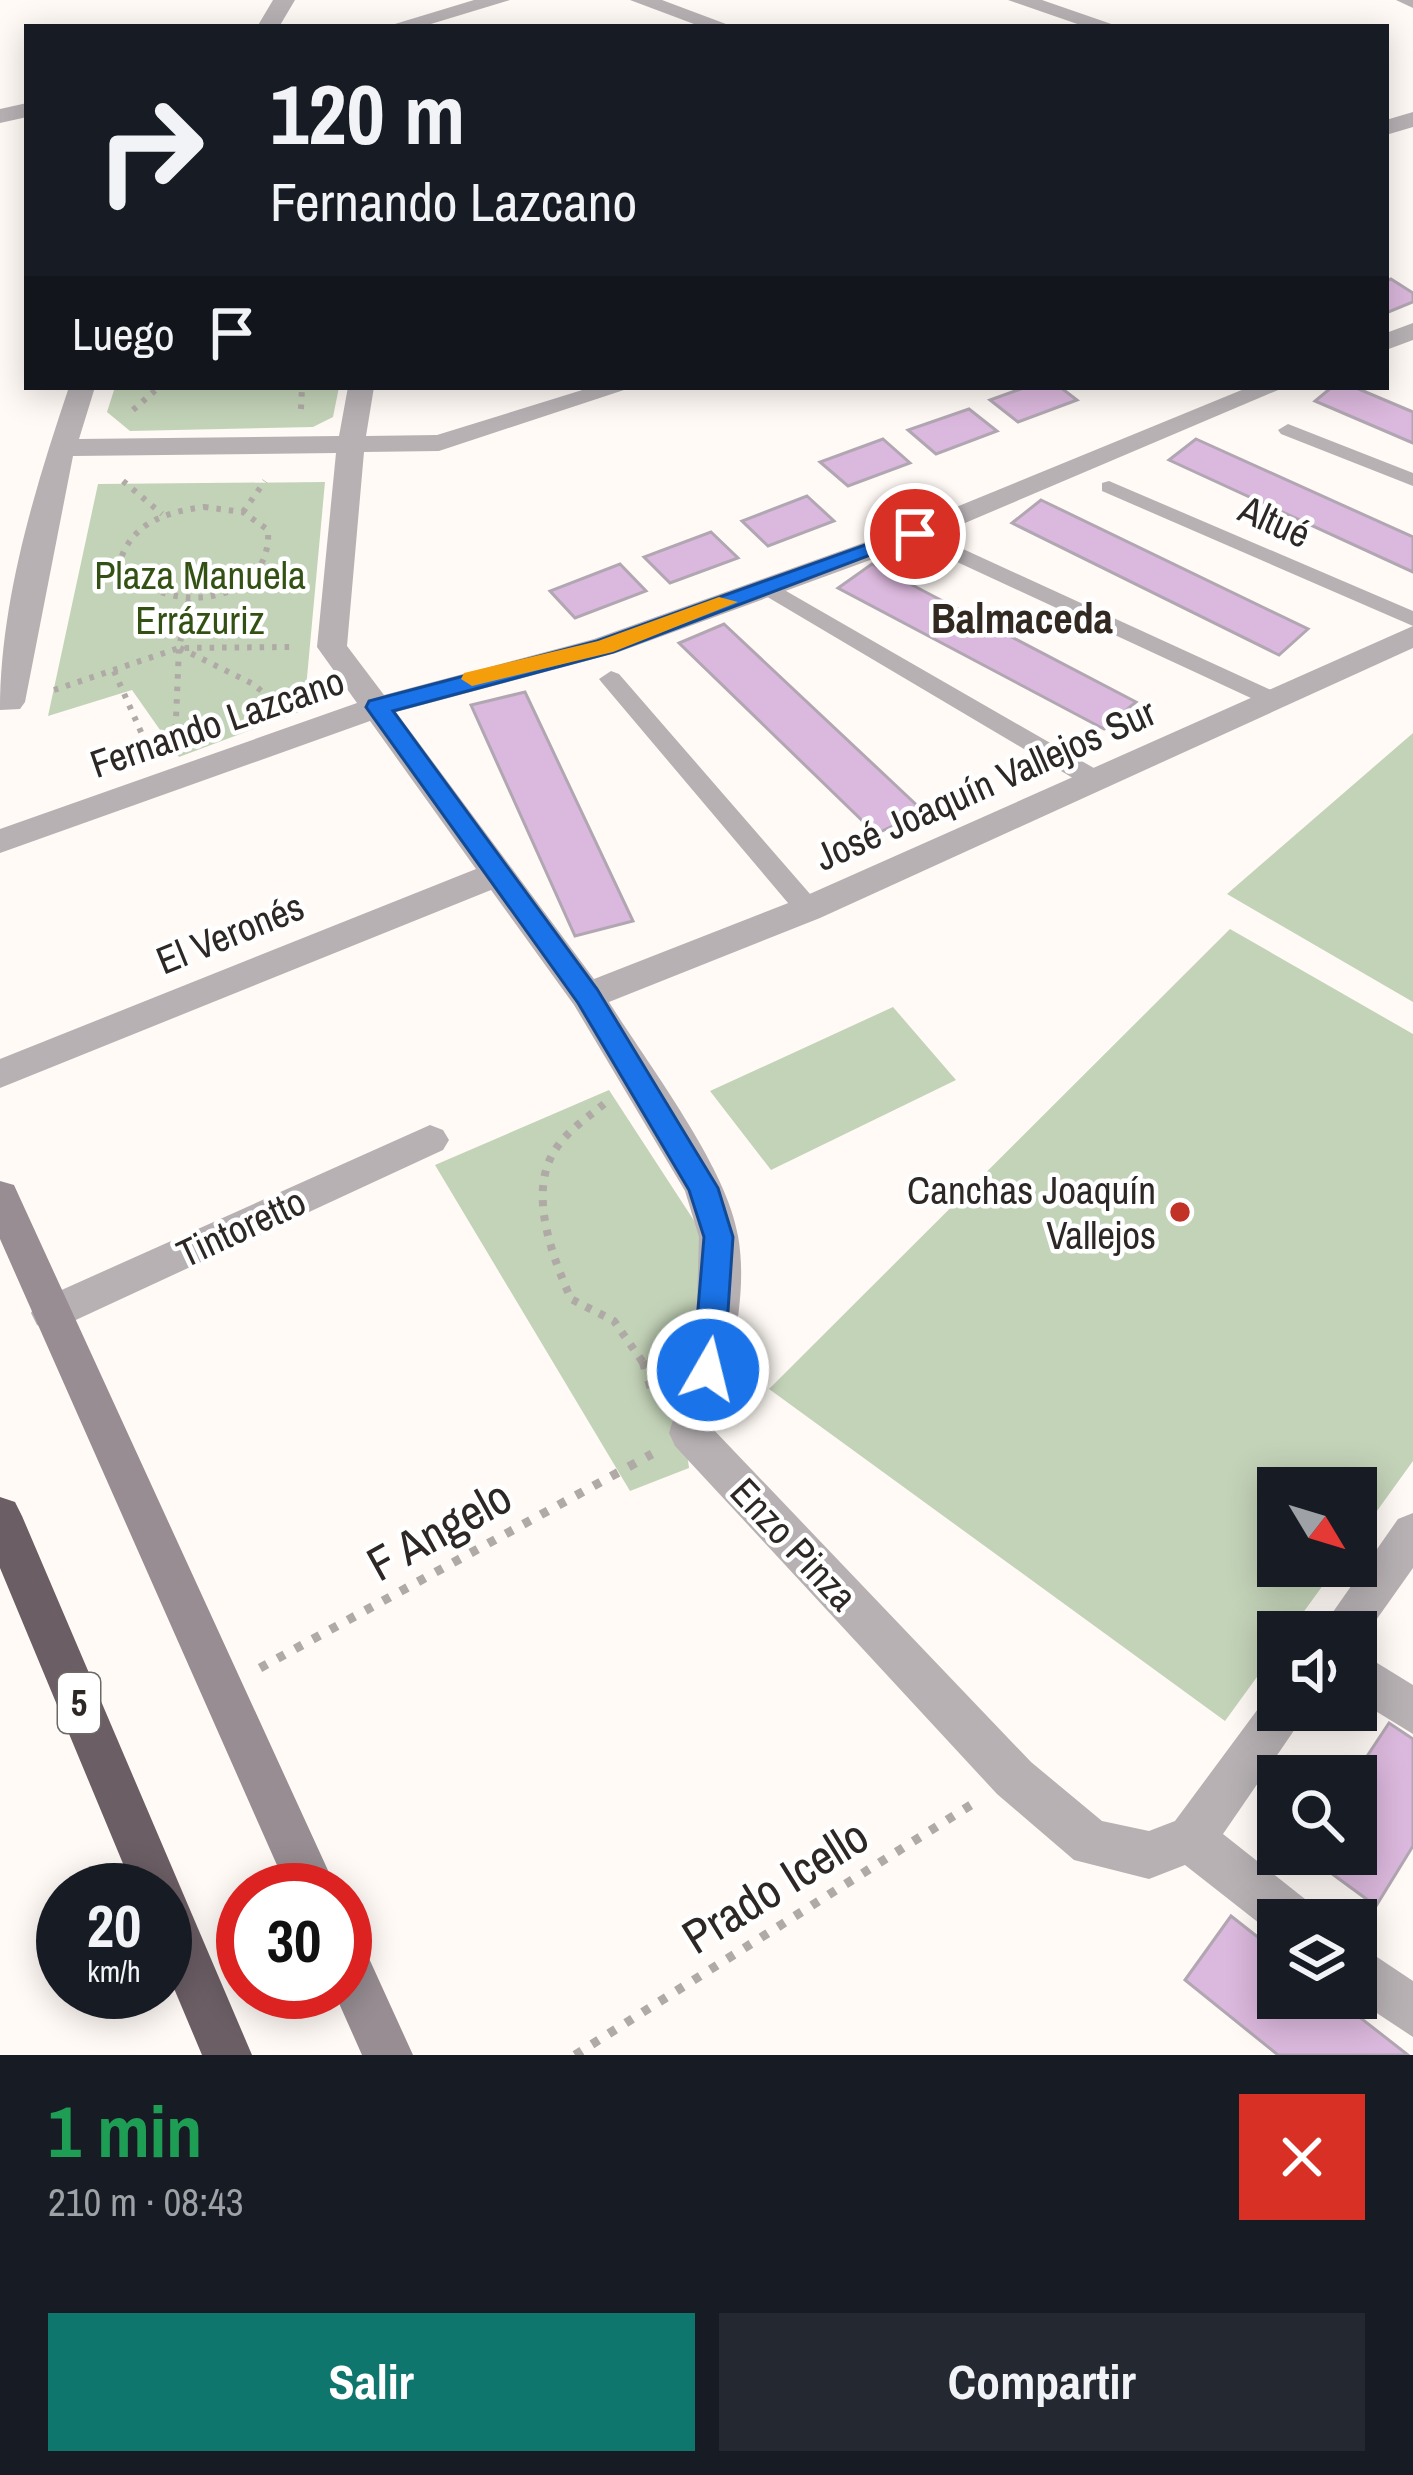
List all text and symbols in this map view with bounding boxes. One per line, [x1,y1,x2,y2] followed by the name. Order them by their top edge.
[270,57,465,170] text: 120 m
[72,72,228,228] icon: right
[270,165,637,238] text: Fernando Lazcano
[199,300,265,366] icon: arrive
[72,303,175,364] text: Luego
[1230,482,1319,560] street label: Altué
[864,483,966,585] pin
[882,501,948,567] icon: arrive
[94,549,306,646] park label: Plaza Manuela Errázuriz
[931,590,1113,646] district label: Balmaceda
[83,654,351,790] street label: Fernando Lazcano
[807,685,1164,882] street label: José Joaquín Vallejos Sur
[149,880,311,986] street label: El Veronés
[907,1164,1156,1261] place label: Canchas Joaquín Vallejos
[168,1175,314,1279] street label: Tintoretto
[1167,1199,1193,1225] marker: Canchas Joaquín Vallejos
[645,1307,771,1433] position arrow
[355,1463,522,1596] street label: F Angelo
[719,1466,869,1622] street label: Enzo Pinza
[1257,1467,1377,1587] north arrow
[1257,1467,1377,2019] map controls
[1257,1611,1377,1731] button: sound
[58,1673,100,1733] road number: 5
[1257,1755,1377,1875] button: search
[669,1803,880,1968] street label: Prado Icello
[216,1863,372,2019] speed limit sign: 30
[87,1885,141,1966] text: 20
[1257,1899,1377,2019] button: layers
[87,1951,141,1991] text: km/h
[48,2082,202,2179] text: 1 min
[1239,2094,1365,2220] button: close
[48,2176,244,2228] text: 210 m · 08:43
[48,2313,695,2451] button: Salir
[719,2313,1365,2451] button: Compartir

